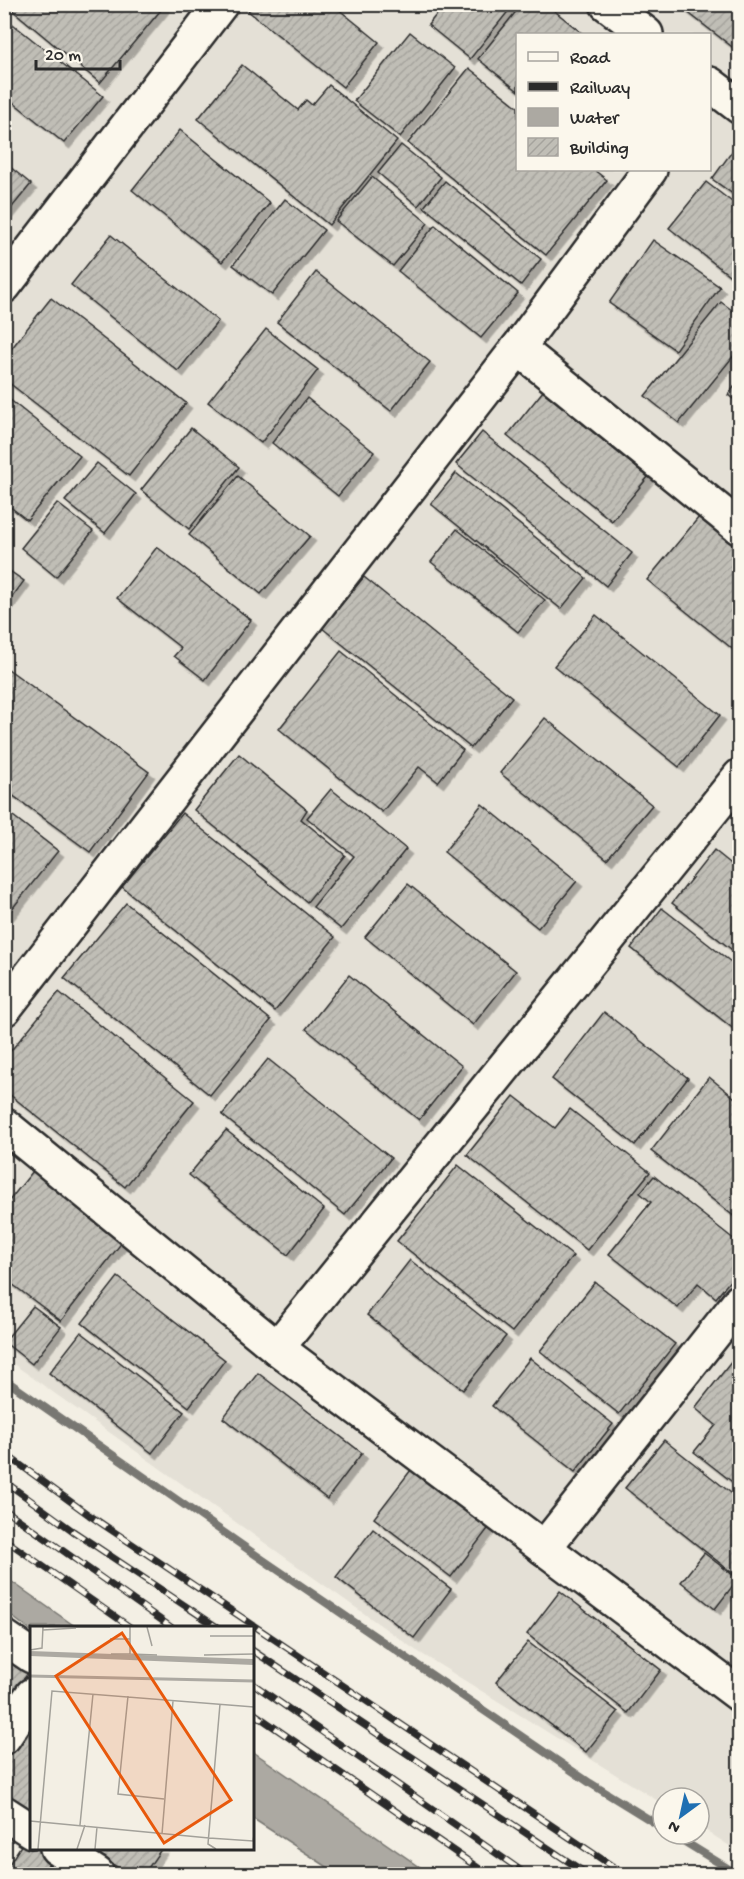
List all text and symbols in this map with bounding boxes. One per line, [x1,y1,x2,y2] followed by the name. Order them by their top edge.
[36,33,120,71] scale bar
[516,33,711,171] legend
[45,46,81,67] text: 20 m
[570,49,611,70] text: Road
[570,79,630,100] text: Railway
[570,109,620,130] text: Water
[569,139,629,160] text: Building
[30,1626,254,1849] inset map
[651,1786,711,1846] north arrow
[665,1815,684,1836] text: N

